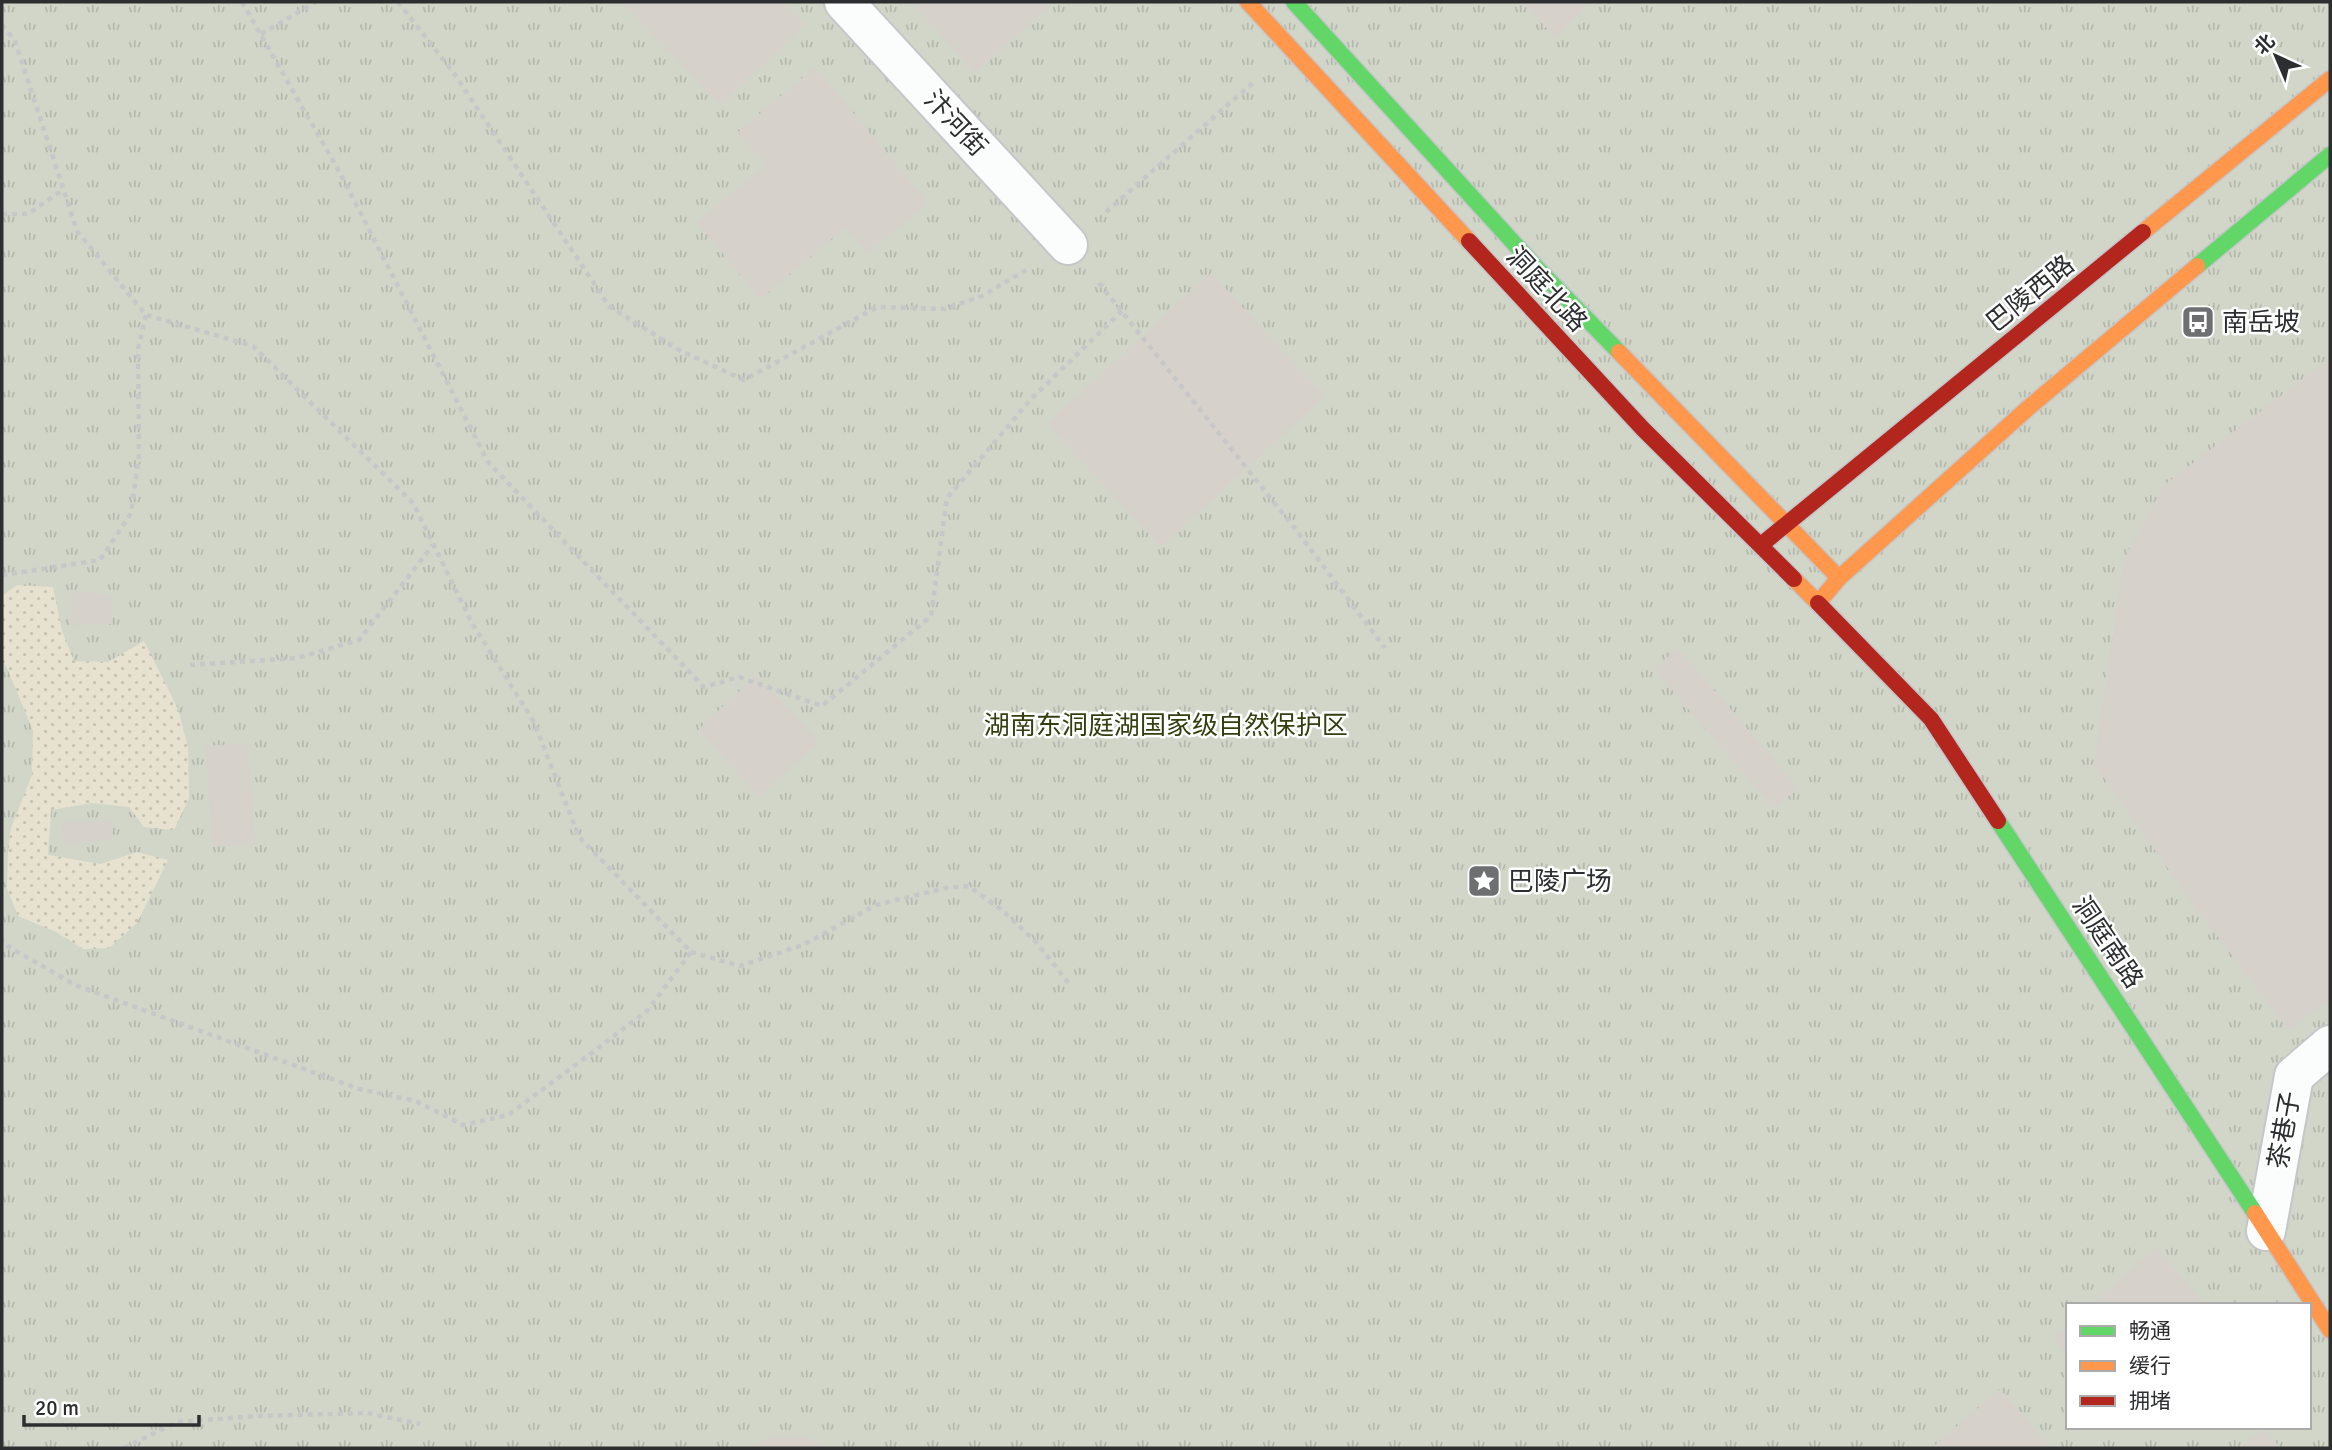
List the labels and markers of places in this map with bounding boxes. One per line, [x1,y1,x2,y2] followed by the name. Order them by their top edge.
[2179,303,2217,341] bus stop icon: 南岳坡
[2222,307,2300,339] place label: 南岳坡
[1465,862,1503,900] place icon: 巴陵广场
[1508,866,1612,898] place label: 巴陵广场

